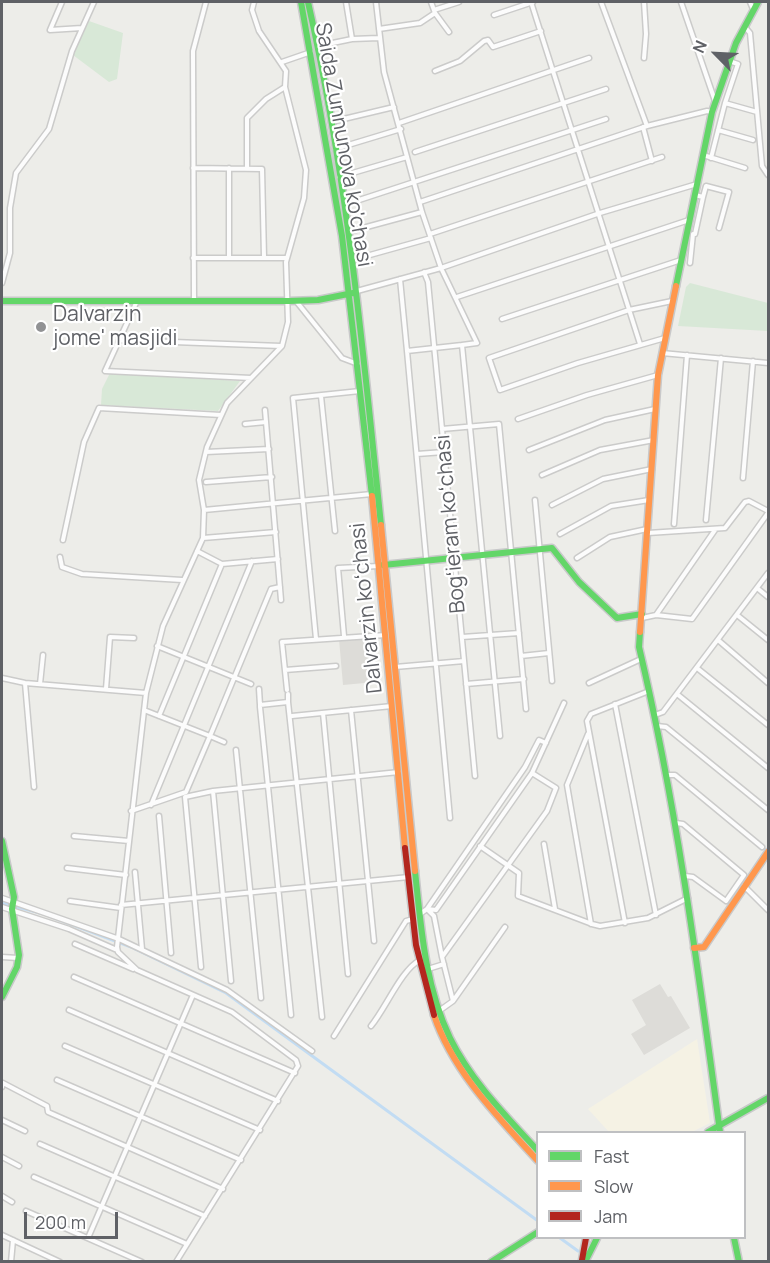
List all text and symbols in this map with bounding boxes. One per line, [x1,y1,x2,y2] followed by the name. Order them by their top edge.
[309,21,377,269] street label: Saida Zunnunova ko'chasi
[686,24,746,84] north arrow
[687,37,712,56] text: N
[53,302,177,352] place label: Dalvarzin jome' masjidi
[34,320,48,334] marker: Dalvarzin jome' masjidi
[431,434,471,614] street label: Bogʻieram koʻchasi
[345,521,389,695] street label: Dalvarzin koʻchasi
[536,1131,746,1239] legend
[594,1144,629,1168] text: Fast
[594,1174,633,1198] text: Slow
[27,1200,122,1238] scale bar
[594,1204,628,1228] text: Jam
[35,1210,86,1234] text: 200 m

